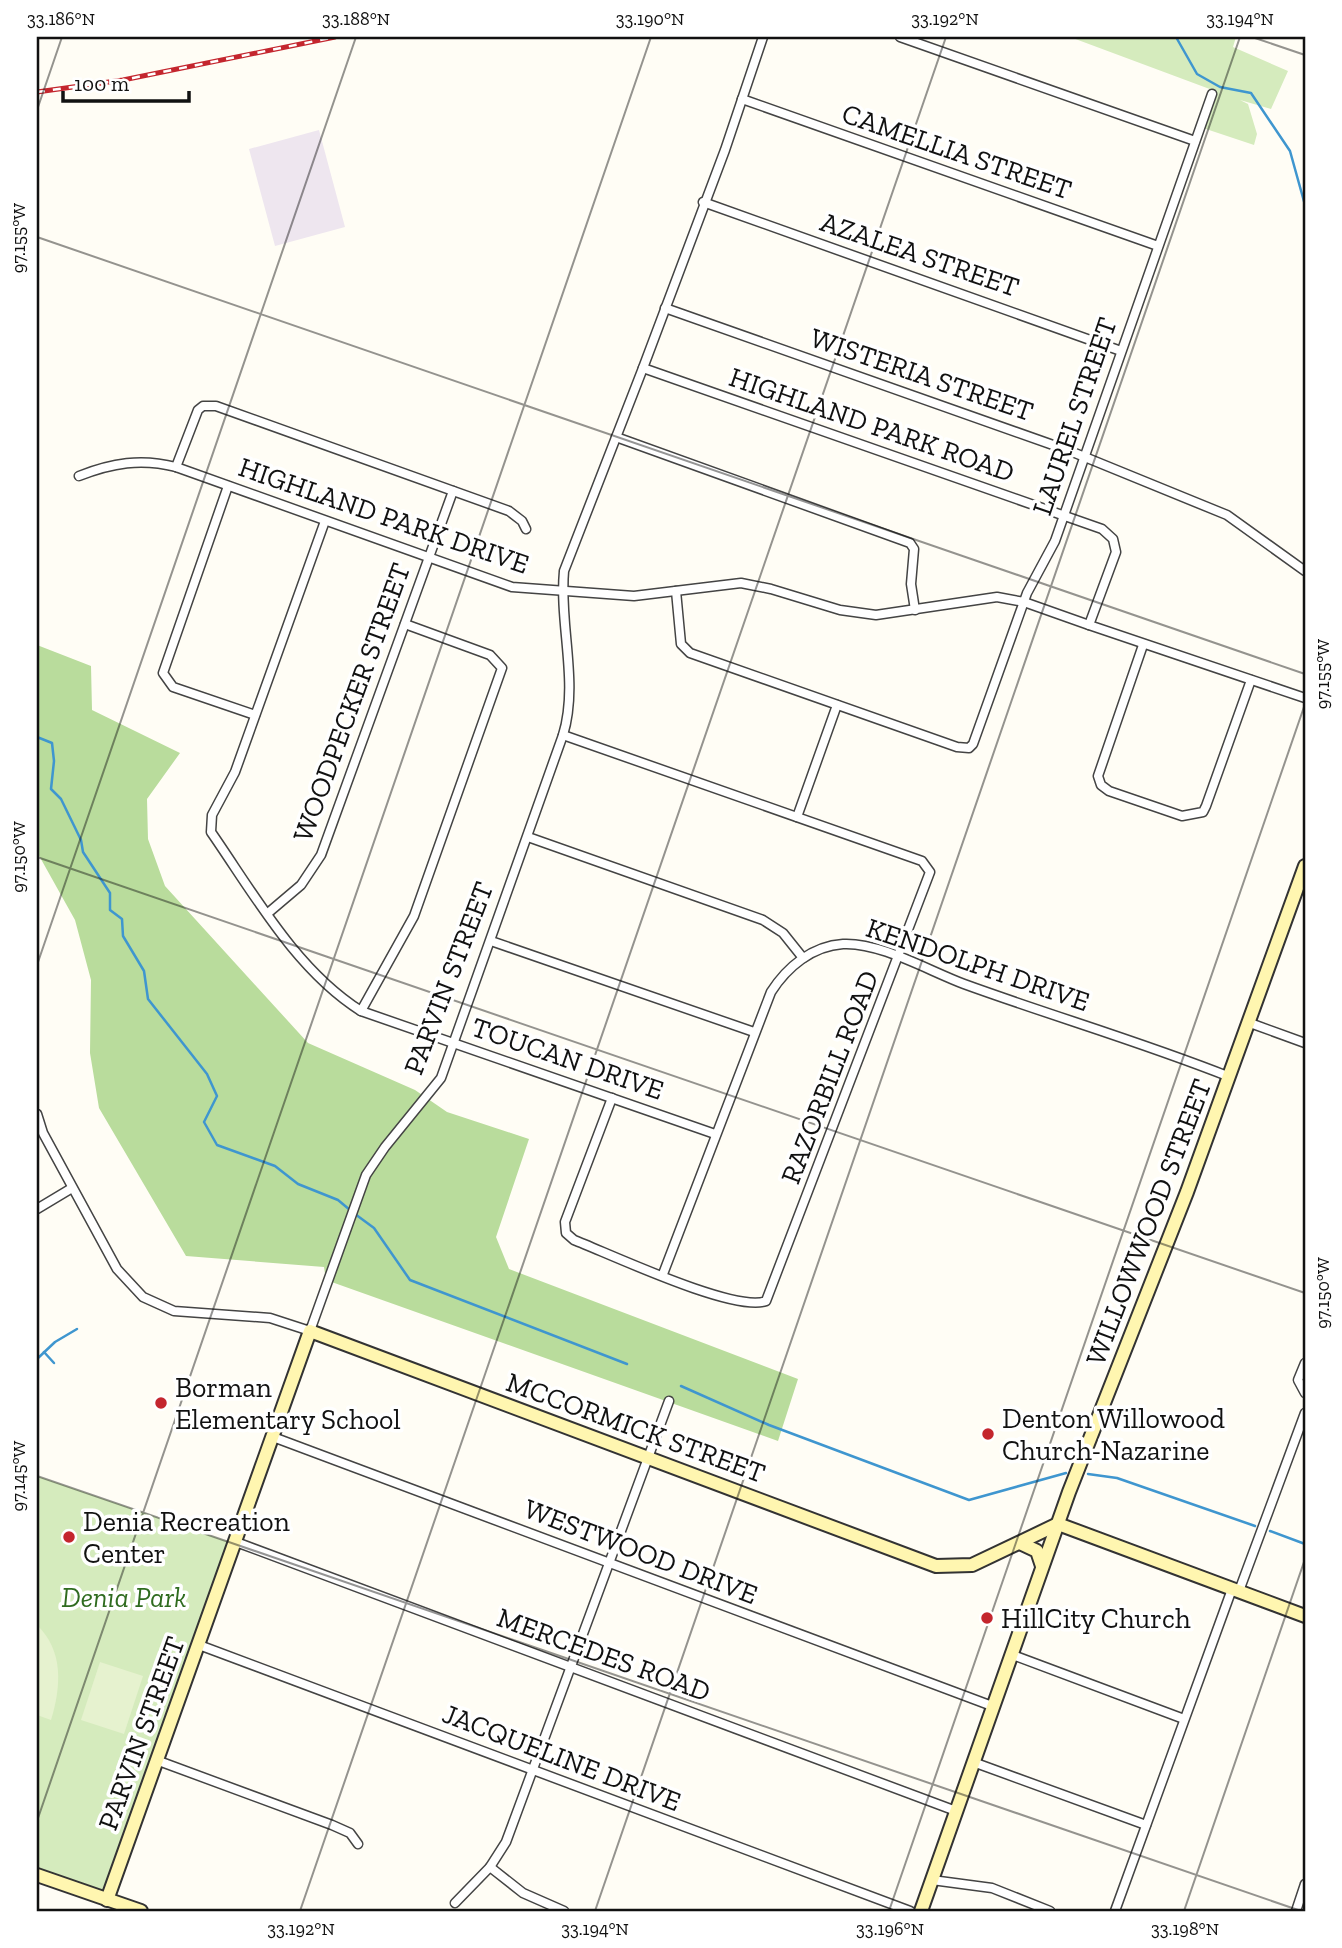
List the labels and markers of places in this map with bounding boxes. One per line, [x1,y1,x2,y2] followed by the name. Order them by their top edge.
[175,1371,401,1436] place label: Borman Elementary School
[153,1395,169,1411] marker: Borman Elementary School
[1002,1402,1225,1467] place label: Denton Willowood Church-Nazarine
[980,1426,996,1442] marker: Denton Willowood Church-Nazarine
[83,1505,290,1570] place label: Denia Recreation Center
[61,1529,77,1545] marker: Denia Recreation Center
[1001,1602,1191,1635] place label: HillCity Church
[979,1610,995,1626] marker: HillCity Church

